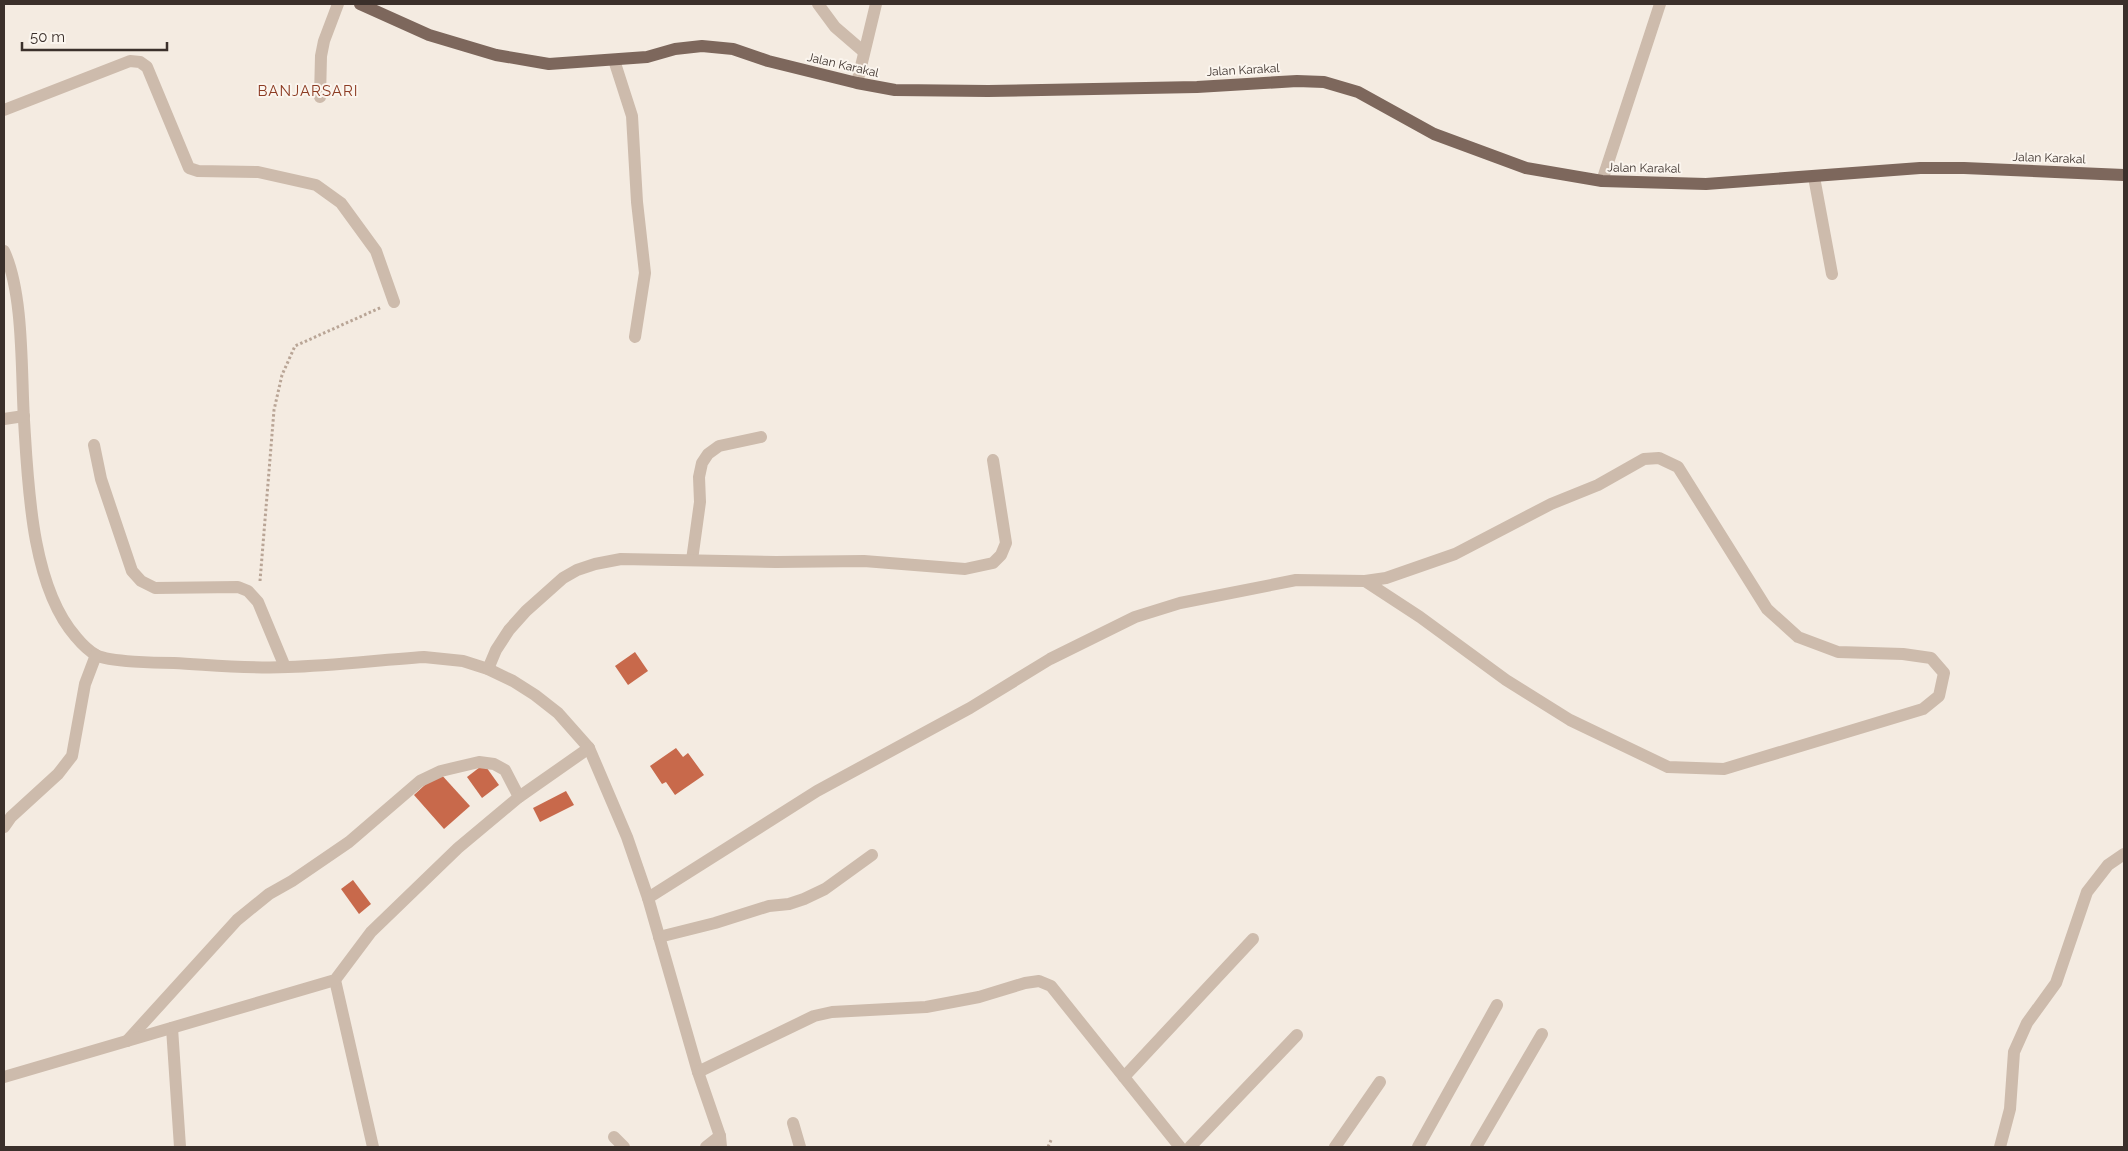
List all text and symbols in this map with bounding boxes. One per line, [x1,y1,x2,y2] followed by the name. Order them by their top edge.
[22,20,168,52] scale bar
[30,28,65,46] text: 50 m
[806,50,881,80] street label: Jalan Karakal
[1206,61,1281,79] street label: Jalan Karakal
[258,82,358,100] district label: BANJARSARI
[2012,150,2087,166] street label: Jalan Karakal
[1607,160,1681,176] street label: Jalan Karakal

